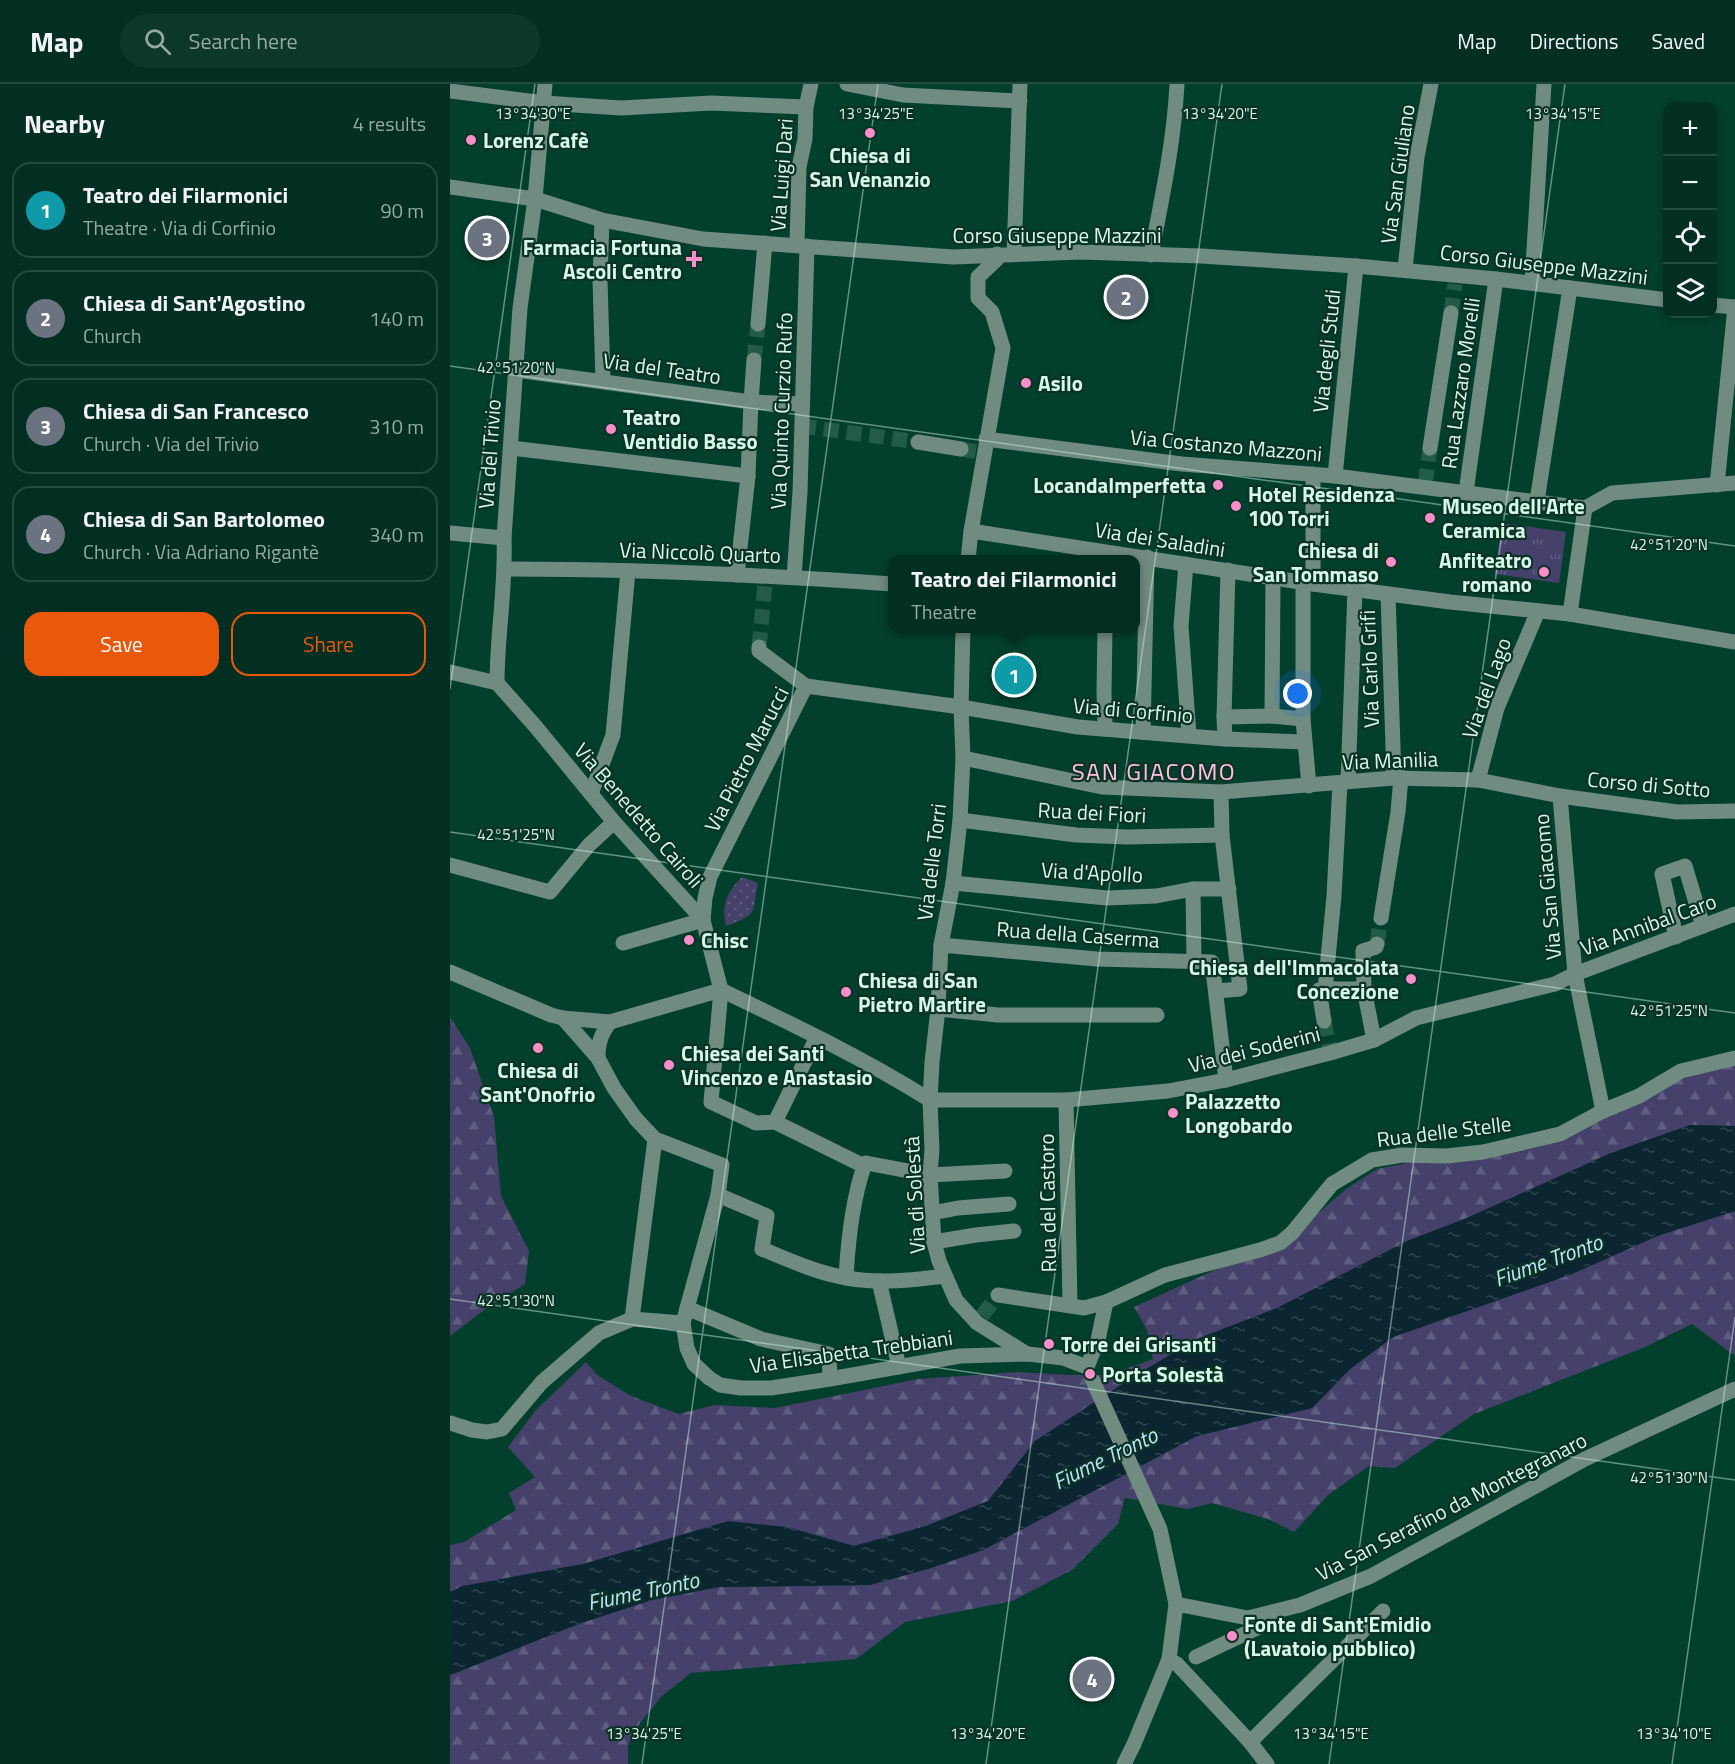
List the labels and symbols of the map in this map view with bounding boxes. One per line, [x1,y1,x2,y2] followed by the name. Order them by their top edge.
[495,102,571,125] text: 13°34'30"E
[838,102,914,125] text: 13°34'25"E
[1182,102,1258,125] text: 13°34'20"E
[1371,102,1423,246] street label: Via San Giuliano
[1525,102,1601,125] text: 13°34'15"E
[761,117,801,233] street label: Via Luigi Dari
[483,124,589,156] place label: Lorenz Cafè
[863,126,877,140] marker: Chiesa di San Venanzio
[464,133,478,147] marker: Lorenz Cafè
[809,139,931,195] place label: Chiesa di San Venanzio
[468,216,507,260] pin: 3
[952,219,1162,251] street label: Corso Giuseppe Mazzini
[523,231,682,287] place label: Farmacia Fortuna Ascoli Centro
[1438,235,1650,293] street label: Corso Giuseppe Mazzini
[687,252,701,266] marker: Farmacia Fortuna Ascoli Centro
[1106,274,1146,320] pin: 2
[1304,288,1348,414] street label: Via degli Studi
[1432,295,1488,471] street label: Rua Lazzaro Morelli
[762,312,800,510] street label: Via Quinto Curzio Rufo
[601,344,723,392] street label: Via del Teatro
[477,356,555,379] text: 42°51'20"N
[1038,367,1083,399] place label: Asilo
[1019,376,1033,390] marker: Asilo
[469,398,509,510] street label: Via del Trivio
[623,401,758,457] place label: Teatro Ventidio Basso
[1129,421,1323,469] street label: Via Costanzo Mazzoni
[604,422,618,436] marker: Teatro Ventidio Basso
[1033,469,1206,501] place label: LocandaImperfetta
[1211,478,1225,492] marker: LocandaImperfetta
[1248,478,1395,534] place label: Hotel Residenza 100 Torri
[1442,490,1585,546] place label: Museo dell'Arte Ceramica
[1229,499,1243,513] marker: Hotel Residenza 100 Torri
[1423,511,1437,525] marker: Museo dell'Arte Ceramica
[1092,513,1228,565] street label: Via dei Saladini
[619,533,781,571] street label: Via Niccolò Quarto
[1630,533,1708,556] text: 42°51'20"N
[1253,534,1379,590] place label: Chiesa di San Tommaso
[1439,544,1532,600] place label: Anfiteatro romano
[1384,555,1398,569] marker: Chiesa di San Tommaso
[1537,565,1551,579] marker: Anfiteatro romano
[1351,609,1387,729] street label: Via Carlo Grifi
[1453,633,1519,743] street label: Via del Lago
[994,652,1034,698] pin: 1
[1283,679,1312,708] your location
[696,681,796,837] street label: Via Pietro Marucci
[1072,689,1194,731] street label: Via di Corfinio
[567,735,711,895] street label: Via Benedetto Cairoli
[1341,742,1439,778] street label: Via Manilia
[1072,753,1236,789] district label: SAN GIACOMO
[1586,763,1712,805] street label: Corso di Sotto
[1037,793,1147,831] street label: Rua dei Fiori
[908,802,954,922] street label: Via delle Torri
[1525,813,1569,961] street label: Via San Giacomo
[477,823,555,846] text: 42°51'25"N
[1040,853,1144,891] street label: Via d'Apollo
[1575,885,1721,963] street label: Via Annibal Caro
[995,912,1161,956] street label: Rua della Caserma
[701,924,749,956] place label: Chisc
[682,933,696,947] marker: Chisc
[1189,951,1399,1007] place label: Chiesa dell'Immacolata Concezione
[858,964,986,1020] place label: Chiesa di San Pietro Martire
[1404,972,1418,986] marker: Chiesa dell'Immacolata Concezione
[839,985,853,999] marker: Chiesa di San Pietro Martire
[1630,999,1708,1022] text: 42°51'25"N
[1185,1017,1323,1081] street label: Via dei Soderini
[681,1037,873,1093] place label: Chiesa dei Santi Vincenzo e Anastasio
[531,1041,545,1055] marker: Chiesa di Sant'Onofrio
[481,1054,595,1110] place label: Chiesa di Sant'Onofrio
[662,1058,676,1072] marker: Chiesa dei Santi Vincenzo e Anastasio
[1185,1085,1293,1141] place label: Palazzetto Longobardo
[1166,1106,1180,1120] marker: Palazzetto Longobardo
[1375,1107,1513,1155] street label: Rua delle Stelle
[1030,1133,1064,1273] street label: Rua del Castoro
[895,1135,933,1255] street label: Via di Solestà
[1489,1224,1608,1295] water label: Fiume Tronto
[477,1289,555,1312] text: 42°51'30"N
[747,1321,955,1381] street label: Via Elisabetta Trebbiani
[1061,1328,1216,1360] place label: Torre dei Grisanti
[1042,1337,1056,1351] marker: Torre dei Grisanti
[1102,1358,1224,1390] place label: Porta Solestà
[1083,1367,1097,1381] marker: Porta Solestà
[1047,1417,1164,1498] water label: Fiume Tronto
[1310,1423,1592,1589] street label: Via San Serafino da Montegranaro
[1630,1466,1708,1489] text: 42°51'30"N
[584,1562,703,1619] water label: Fiume Tronto
[1244,1608,1431,1664] place label: Fonte di Sant'Emidio (Lavatoio pubblico)
[1225,1629,1239,1643] marker: Fonte di Sant'Emidio (Lavatoio pubblico)
[1072,1656,1112,1702] pin: 4
[606,1722,682,1745] text: 13°34'25"E
[950,1722,1026,1745] text: 13°34'20"E
[1293,1722,1369,1745] text: 13°34'15"E
[1636,1722,1712,1745] text: 13°34'10"E

